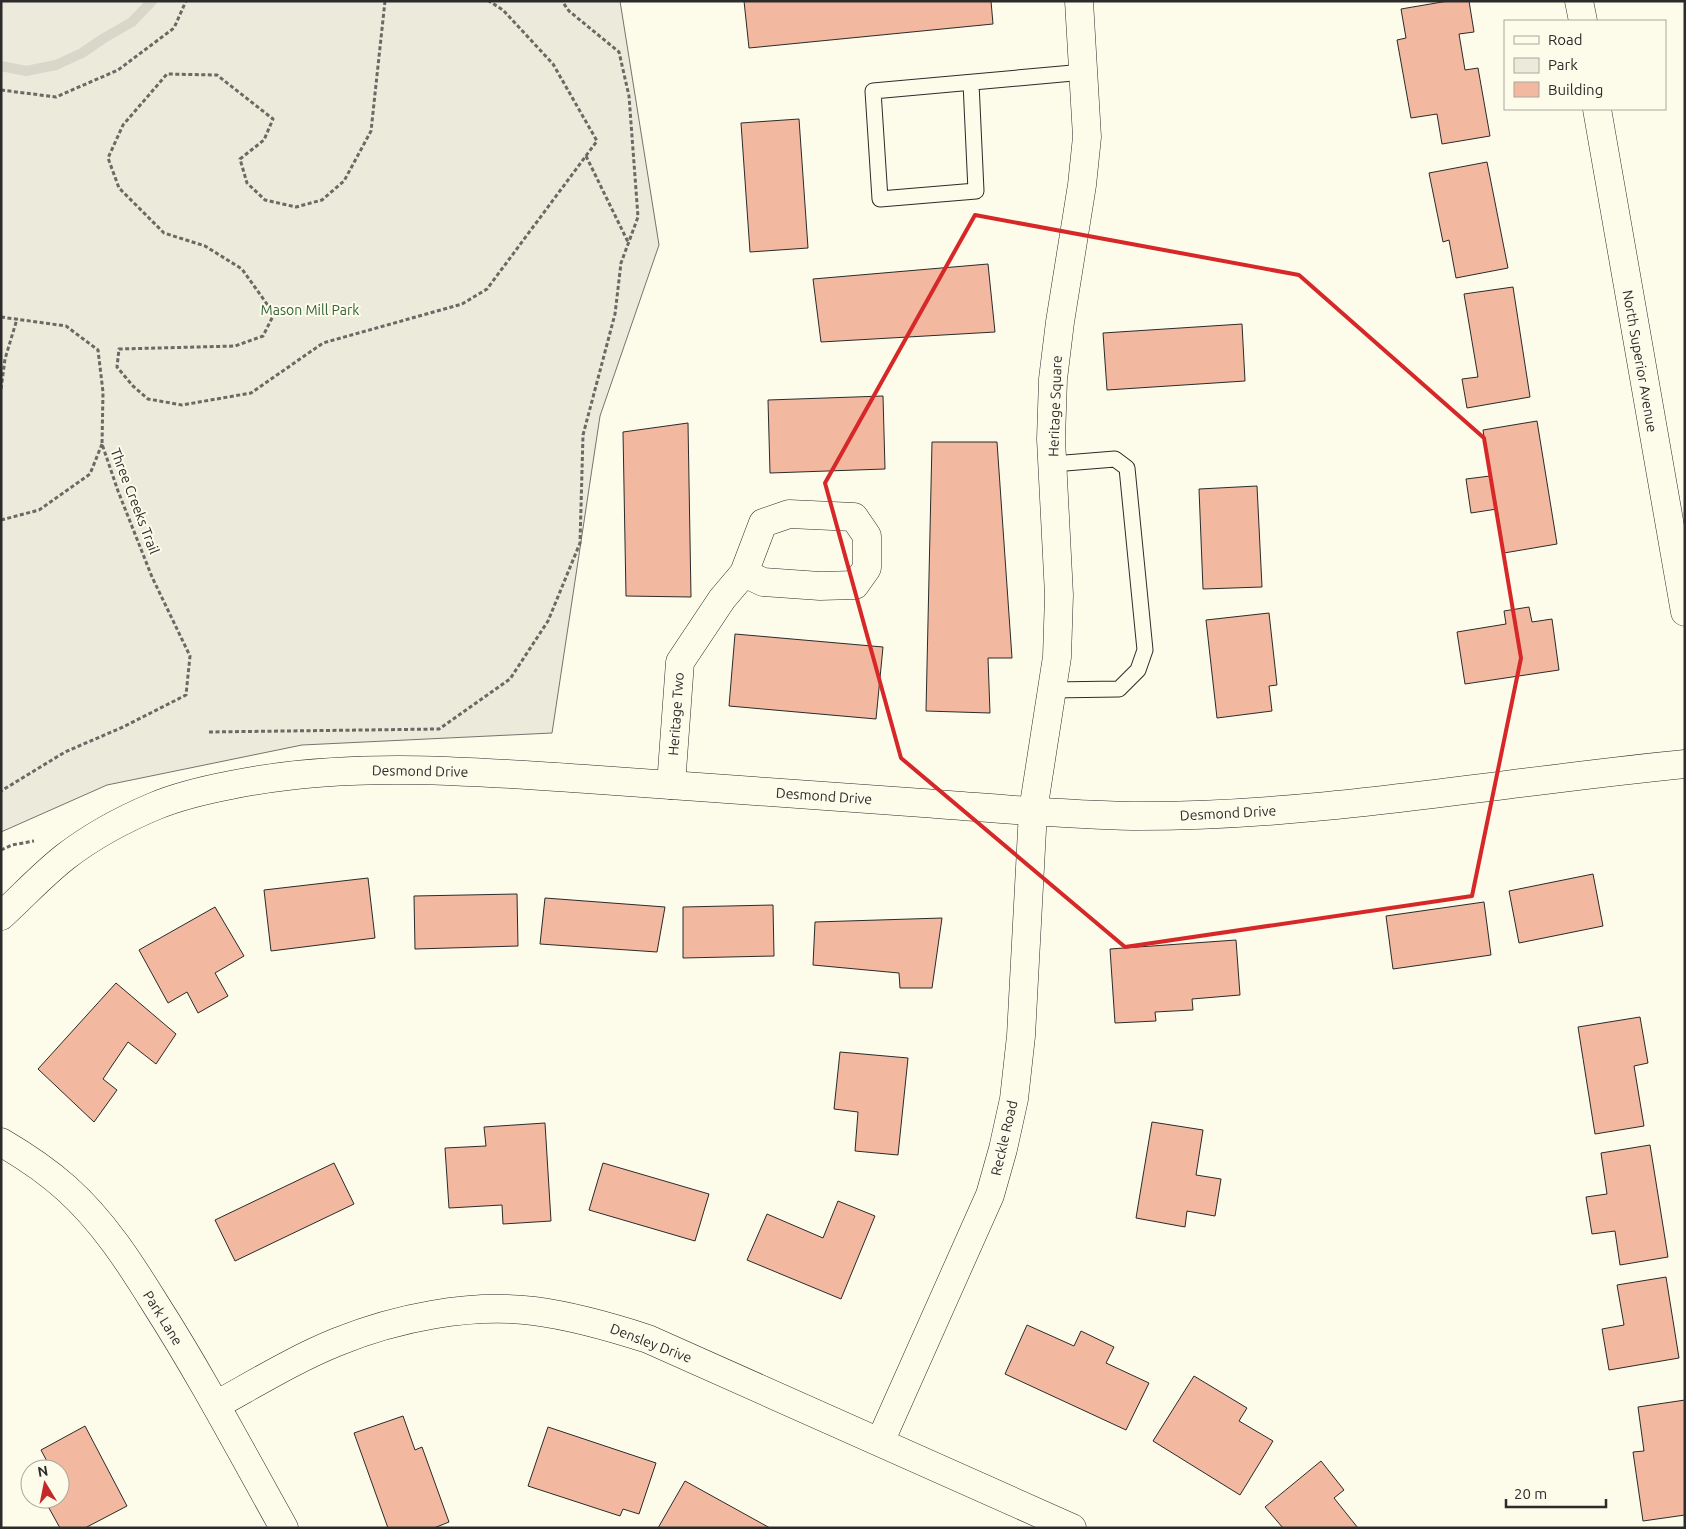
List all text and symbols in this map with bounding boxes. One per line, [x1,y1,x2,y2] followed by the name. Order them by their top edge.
[1504,20,1666,110] legend
[1548,31,1583,48] text: Road
[1548,56,1578,73] text: Park
[1548,81,1603,98] text: Building
[1620,289,1660,433] street label: North Superior Avenue
[261,302,359,318] park label: Mason Mill Park
[1045,355,1065,457] street label: Heritage Square
[107,446,163,557] street label: Three Creeks Trail
[665,672,687,756] street label: Heritage Two
[372,762,468,780] street label: Desmond Drive
[775,785,873,807] street label: Desmond Drive
[1179,802,1277,824] street label: Desmond Drive
[988,1099,1020,1177] street label: Reckle Road
[140,1288,186,1348] street label: Park Lane
[608,1320,694,1366] street label: Densley Drive
[20,1459,70,1509] north arrow
[36,1462,49,1480] text: N
[1506,1476,1606,1508] scale bar
[1514,1485,1547,1502] text: 20 m

